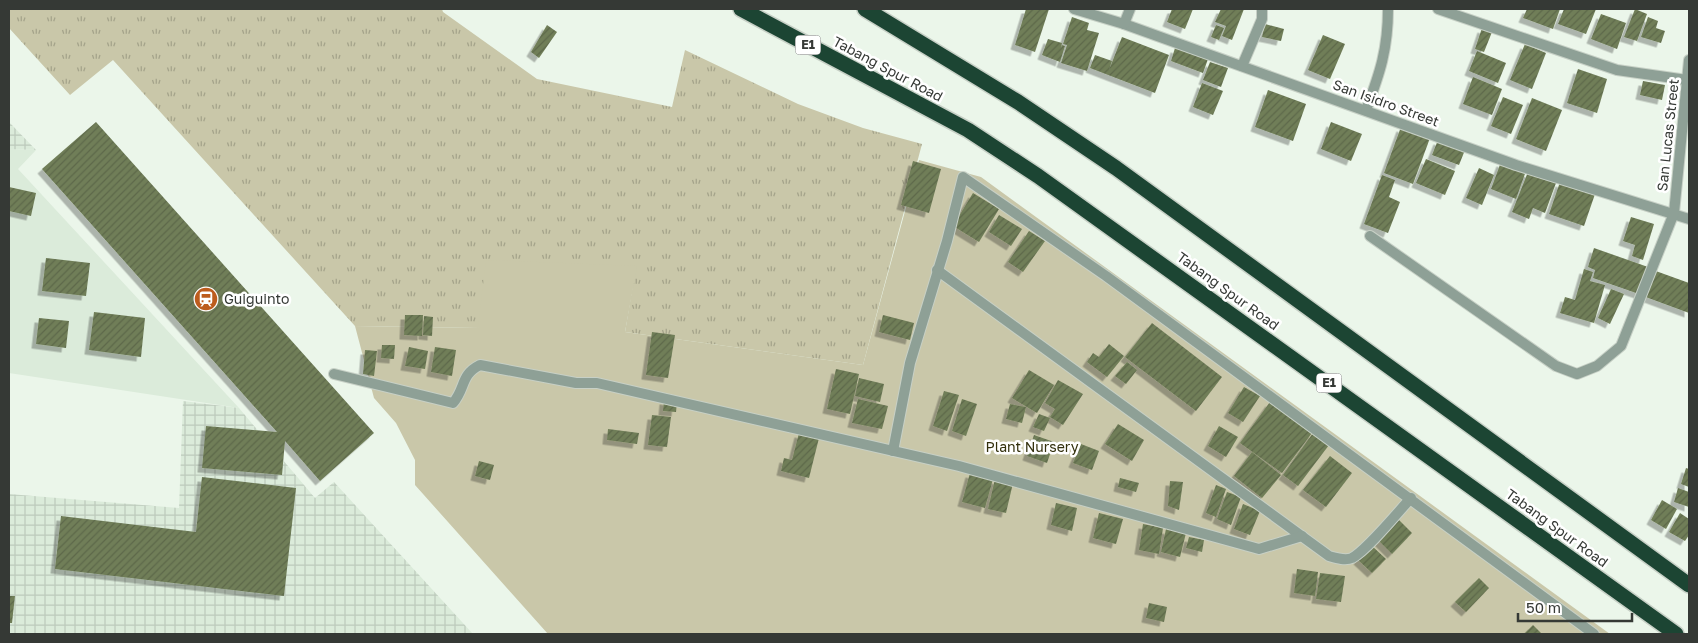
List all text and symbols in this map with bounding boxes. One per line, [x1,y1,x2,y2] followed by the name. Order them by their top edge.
[830,32,946,105] street label: Tabang Spur Road
[796,36,820,54] road number: E1
[1331,75,1442,130] street label: San Isidro Street
[1653,78,1682,192] street label: San Lucas Street
[1174,248,1283,333] street label: Tabang Spur Road
[193,286,219,312] station icon: Guiguinto
[224,290,289,307] place label: Guiguinto
[1316,373,1342,392] road number: E1
[986,438,1079,455] park label: Plant Nursery
[1503,485,1612,570] street label: Tabang Spur Road
[1518,590,1632,622] scale bar
[1526,598,1561,616] text: 50 m

